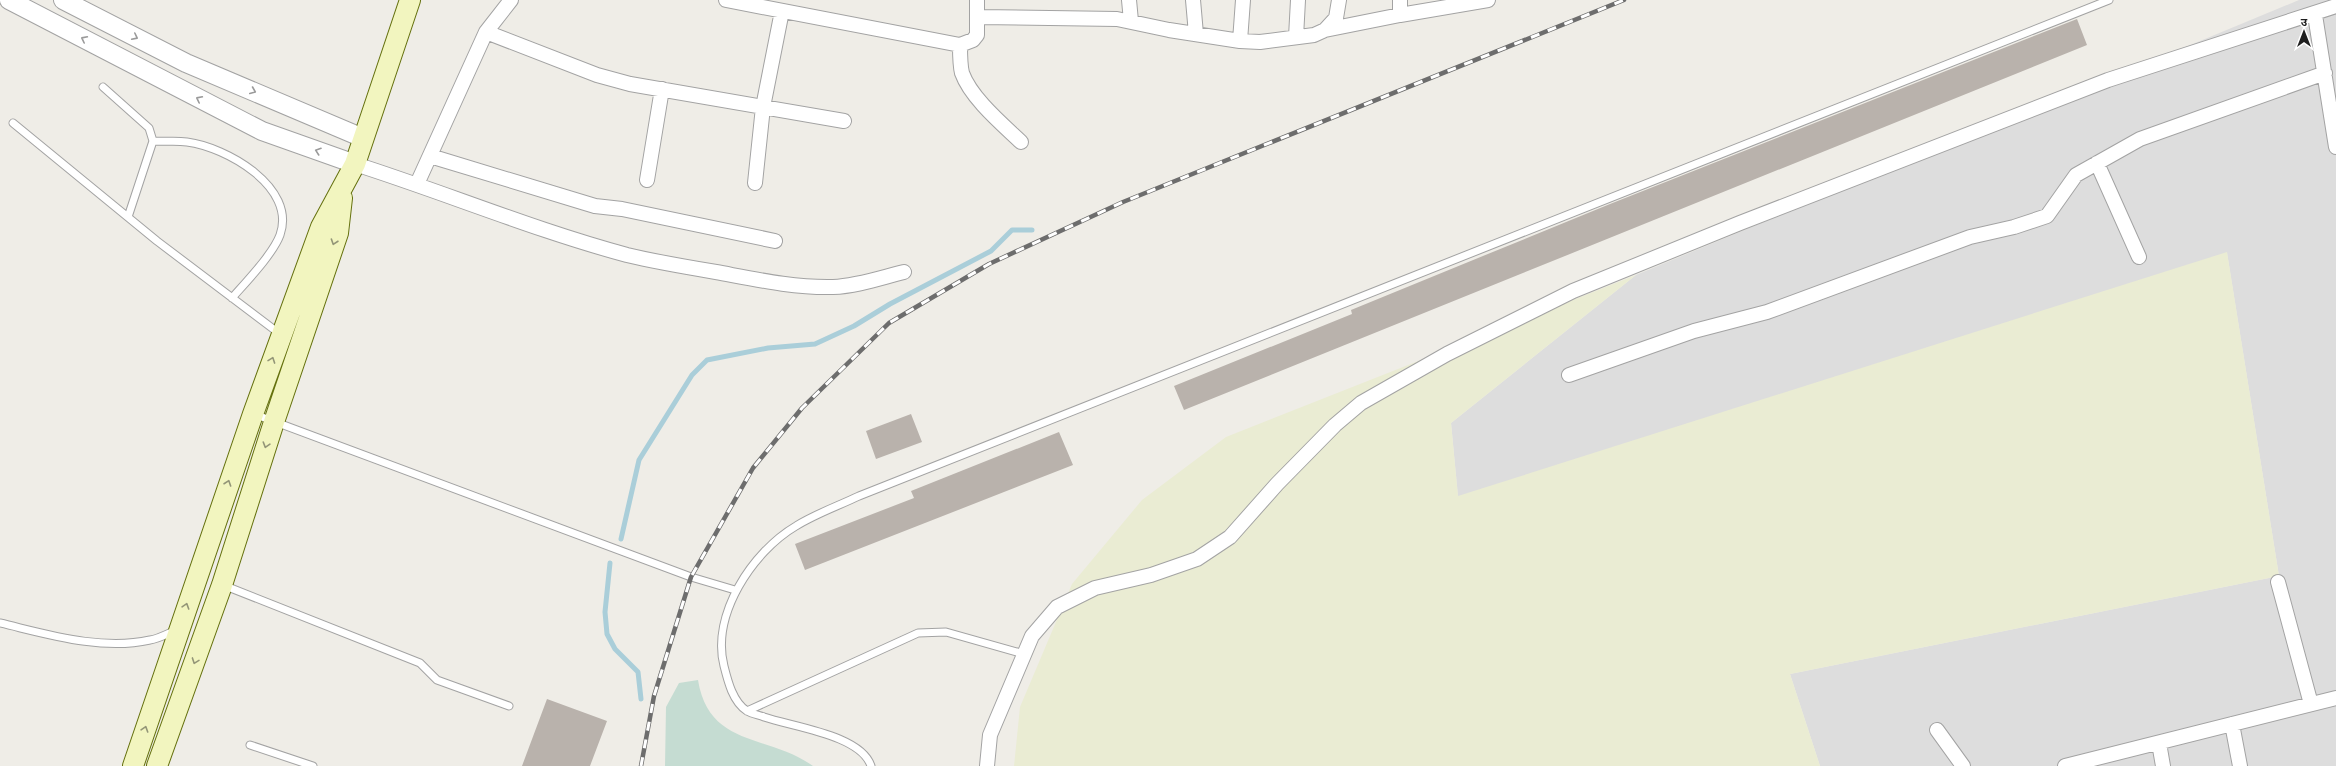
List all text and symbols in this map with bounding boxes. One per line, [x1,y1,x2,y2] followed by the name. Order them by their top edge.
[2284,12,2324,52] north arrow
[2301,15,2308,29] text: उ
[131,32,139,40] one-way arrow
[81,36,88,44] one-way arrow
[250,87,257,95] one-way arrow
[196,96,203,104] one-way arrow
[314,148,321,156] one-way arrow
[331,238,339,245] one-way arrow
[268,357,276,364] one-way arrow
[262,441,271,448] one-way arrow
[224,479,232,486] one-way arrow
[181,602,190,609] one-way arrow
[191,658,200,665] one-way arrow
[140,726,149,733] one-way arrow

